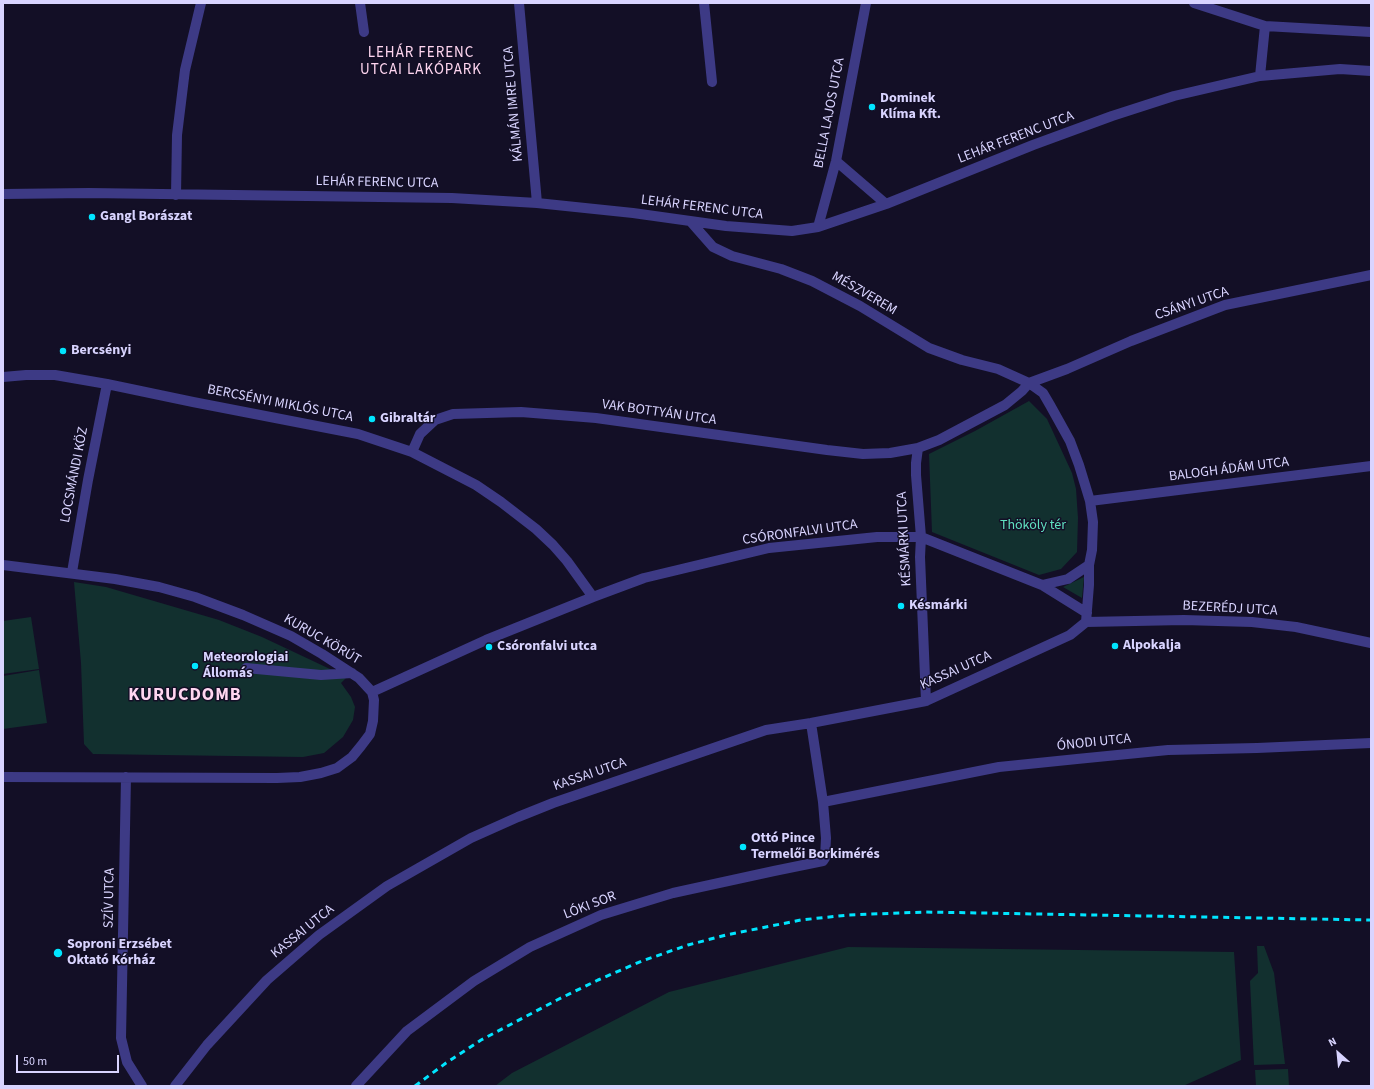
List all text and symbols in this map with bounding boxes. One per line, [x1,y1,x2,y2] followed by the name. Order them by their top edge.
[360,45,482,80] district label: LEHÁR FERENC UTCAI LAKÓPARK
[501,46,527,162] street label: KÁLMÁN IMRE UTCA
[811,56,849,170] street label: BELLA LAJOS UTCA
[880,91,941,124] place label: Dominek Klíma Kft.
[867,102,877,112] marker: Dominek Klíma Kft.
[956,108,1076,168] street label: LEHÁR FERENC UTCA
[315,174,439,192] street label: LEHÁR FERENC UTCA
[640,192,764,224] street label: LEHÁR FERENC UTCA
[100,209,192,225] place label: Gangl Borászat
[87,212,97,222] marker: Gangl Borászat
[828,269,900,319] street label: MÉSZVEREM
[1153,284,1231,324] street label: CSÁNYI UTCA
[71,343,131,359] place label: Bercsényi
[58,346,68,356] marker: Bercsényi
[206,382,354,426] street label: BERCSÉNYI MIKLÓS UTCA
[601,397,717,429] street label: VAK BOTTYÁN UTCA
[380,411,435,427] place label: Gibraltár
[367,414,377,424] marker: Gibraltár
[57,426,93,524] street label: LOCSMÁNDI KÖZ
[1168,454,1290,486] street label: BALOGH ÁDÁM UTCA
[894,491,916,587] street label: KÉSMÁRKI UTCA
[741,517,859,549] street label: CSÓRONFALVI UTCA
[1000,518,1066,534] park label: Thököly tér
[909,598,967,614] place label: Késmárki
[1182,598,1278,620] street label: BEZERÉDJ UTCA
[896,601,906,611] marker: Késmárki
[280,611,364,669] street label: KURUC KÖRÚT
[1123,638,1181,654] place label: Alpokalja
[497,639,597,655] place label: Csóronfalvi utca
[1110,641,1120,651] marker: Alpokalja
[484,642,494,652] marker: Csóronfalvi utca
[918,648,994,694] street label: KASSAI UTCA
[203,650,288,682] place label: Meteorologiai Állomás
[190,661,200,671] marker: Meteorologiai Állomás
[128,685,242,707] district label: KURUCDOMB
[1056,731,1132,755] street label: ÓNODI UTCA
[551,755,629,795] street label: KASSAI UTCA
[751,831,880,864] place label: Ottó Pince Termelői Borkimérés
[738,842,748,852] marker: Ottó Pince Termelői Borkimérés
[101,868,119,928] street label: SZÍV UTCA
[561,888,619,924] street label: LÓKI SOR
[268,901,338,963] street label: KASSAI UTCA
[67,937,172,970] place label: Soproni Erzsébet Oktató Kórház
[52,947,64,959] marker: Soproni Erzsébet Oktató Kórház
[1318,1033,1358,1073] north arrow
[1326,1034,1339,1050] text: N
[18,1047,121,1073] scale bar
[23,1053,47,1070] text: 50 m

